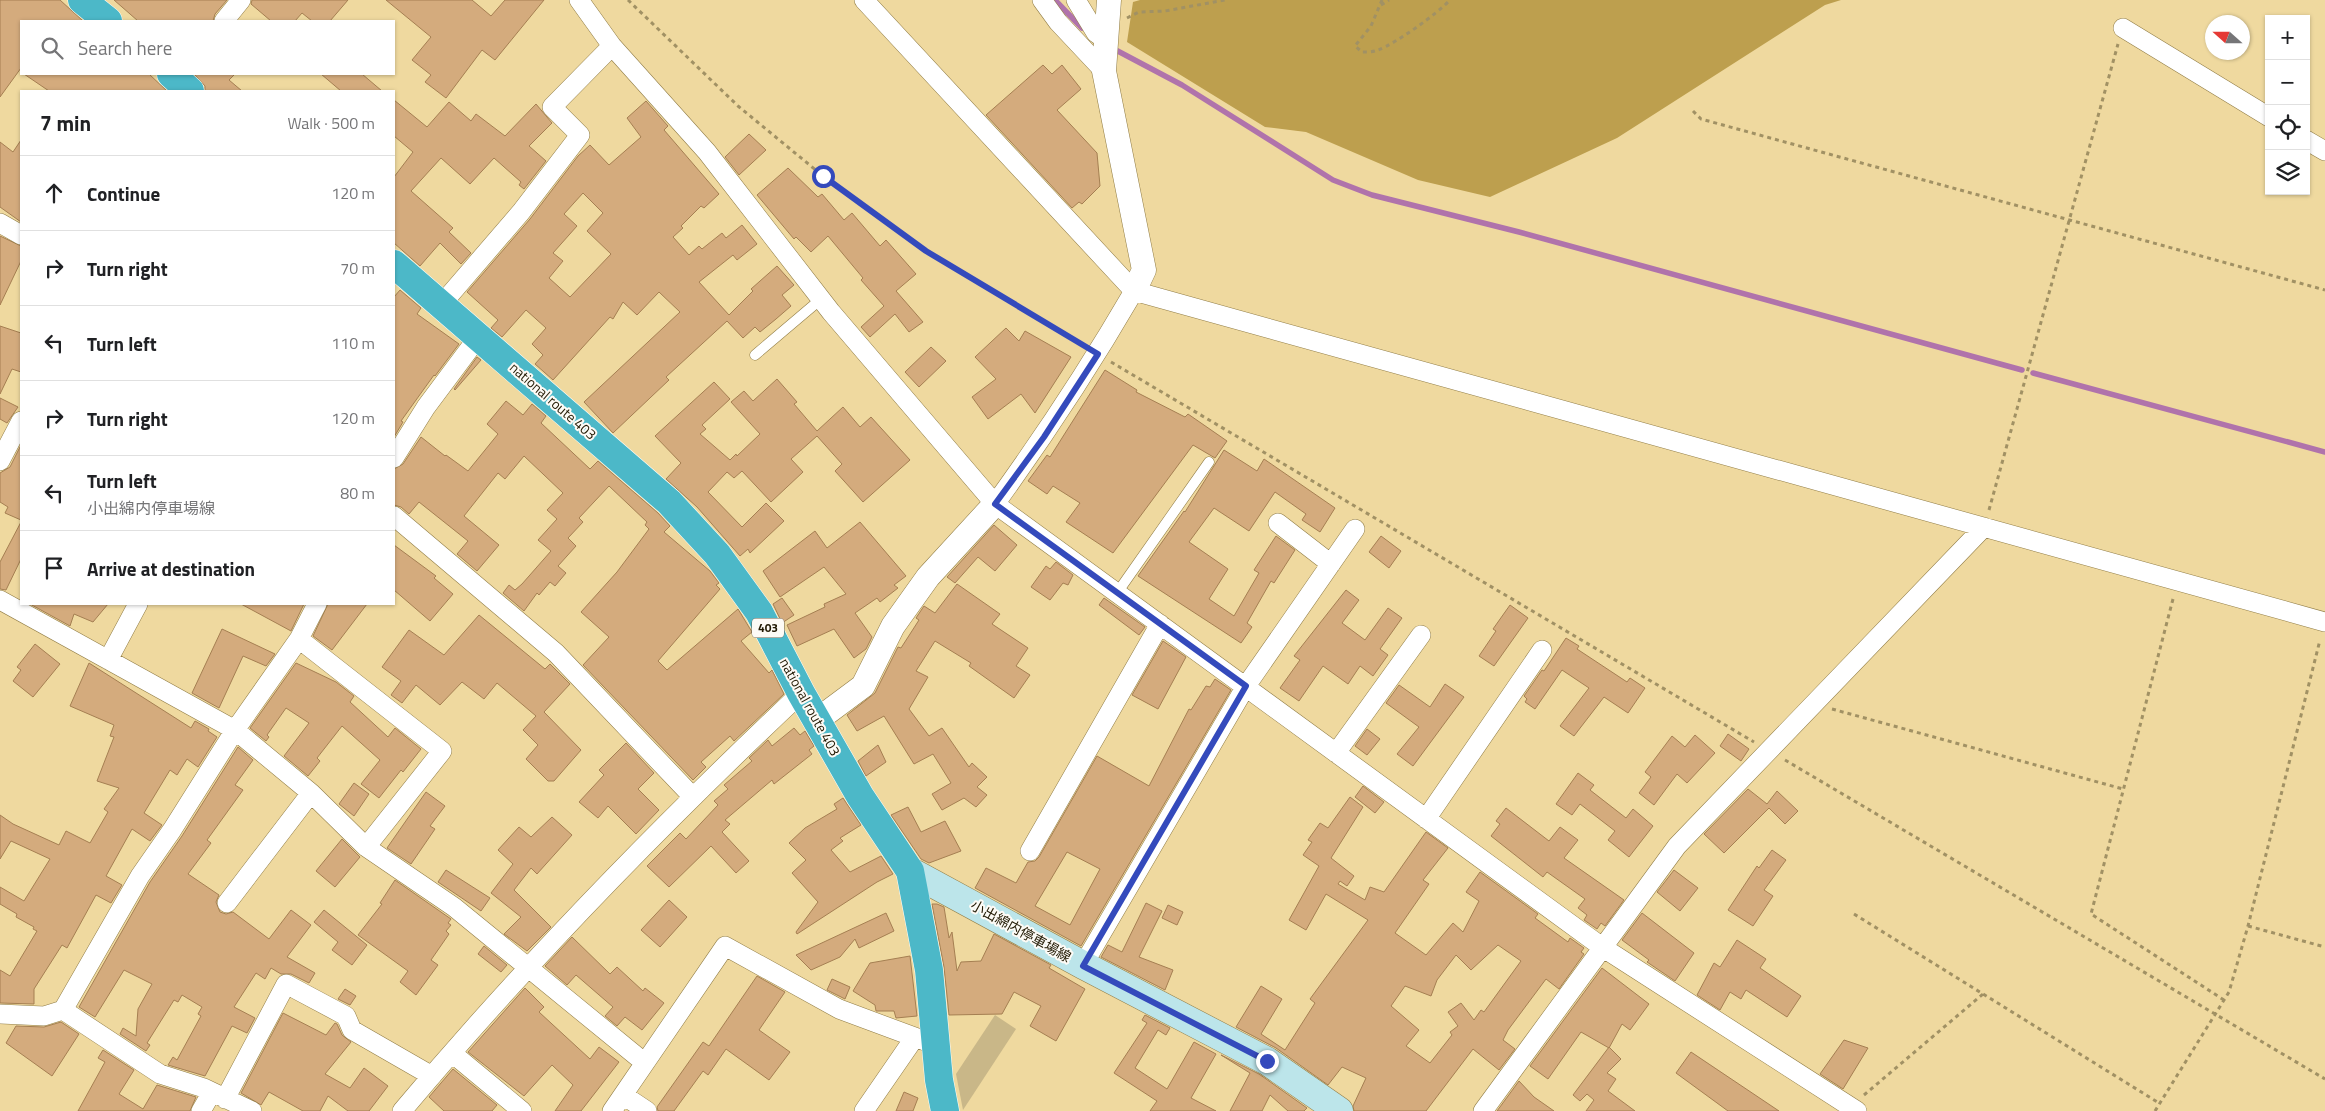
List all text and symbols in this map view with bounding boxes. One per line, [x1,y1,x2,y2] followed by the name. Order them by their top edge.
[2205,15,2250,60] north arrow
[2265,15,2310,195] map controls
[2265,15,2310,60] button: +
[20,20,395,75] search box
[78,33,172,62] text: Search here
[38,34,66,62] icon: search
[2265,60,2310,105] button: −
[2265,105,2310,150] button: locate
[40,107,91,139] text: 7 min
[287,111,375,135] text: Walk · 500 m
[2265,150,2310,195] button: layers
[812,165,835,188] route start
[40,179,68,207] icon: ahead
[87,179,160,208] text: Continue
[331,181,375,205] text: 120 m
[40,254,68,282] icon: right
[87,254,168,283] text: Turn right
[340,256,375,280] text: 70 m
[40,329,68,357] icon: left
[87,329,157,358] text: Turn left
[331,331,375,355] text: 110 m
[505,357,601,444] street label: national route 403
[40,404,68,432] icon: right
[87,404,168,433] text: Turn right
[331,406,375,430] text: 120 m
[87,466,157,495] text: Turn left
[40,479,68,507] icon: left
[340,481,375,505] text: 80 m
[87,496,215,520] text: 小出綿内停車場線
[40,554,68,582] icon: arrive
[87,554,255,583] text: Arrive at destination
[752,618,784,638] road number: 403
[775,654,846,759] street label: national route 403
[967,894,1075,967] street label: 小出綿内停車場線
[1256,1050,1279,1073] route end

